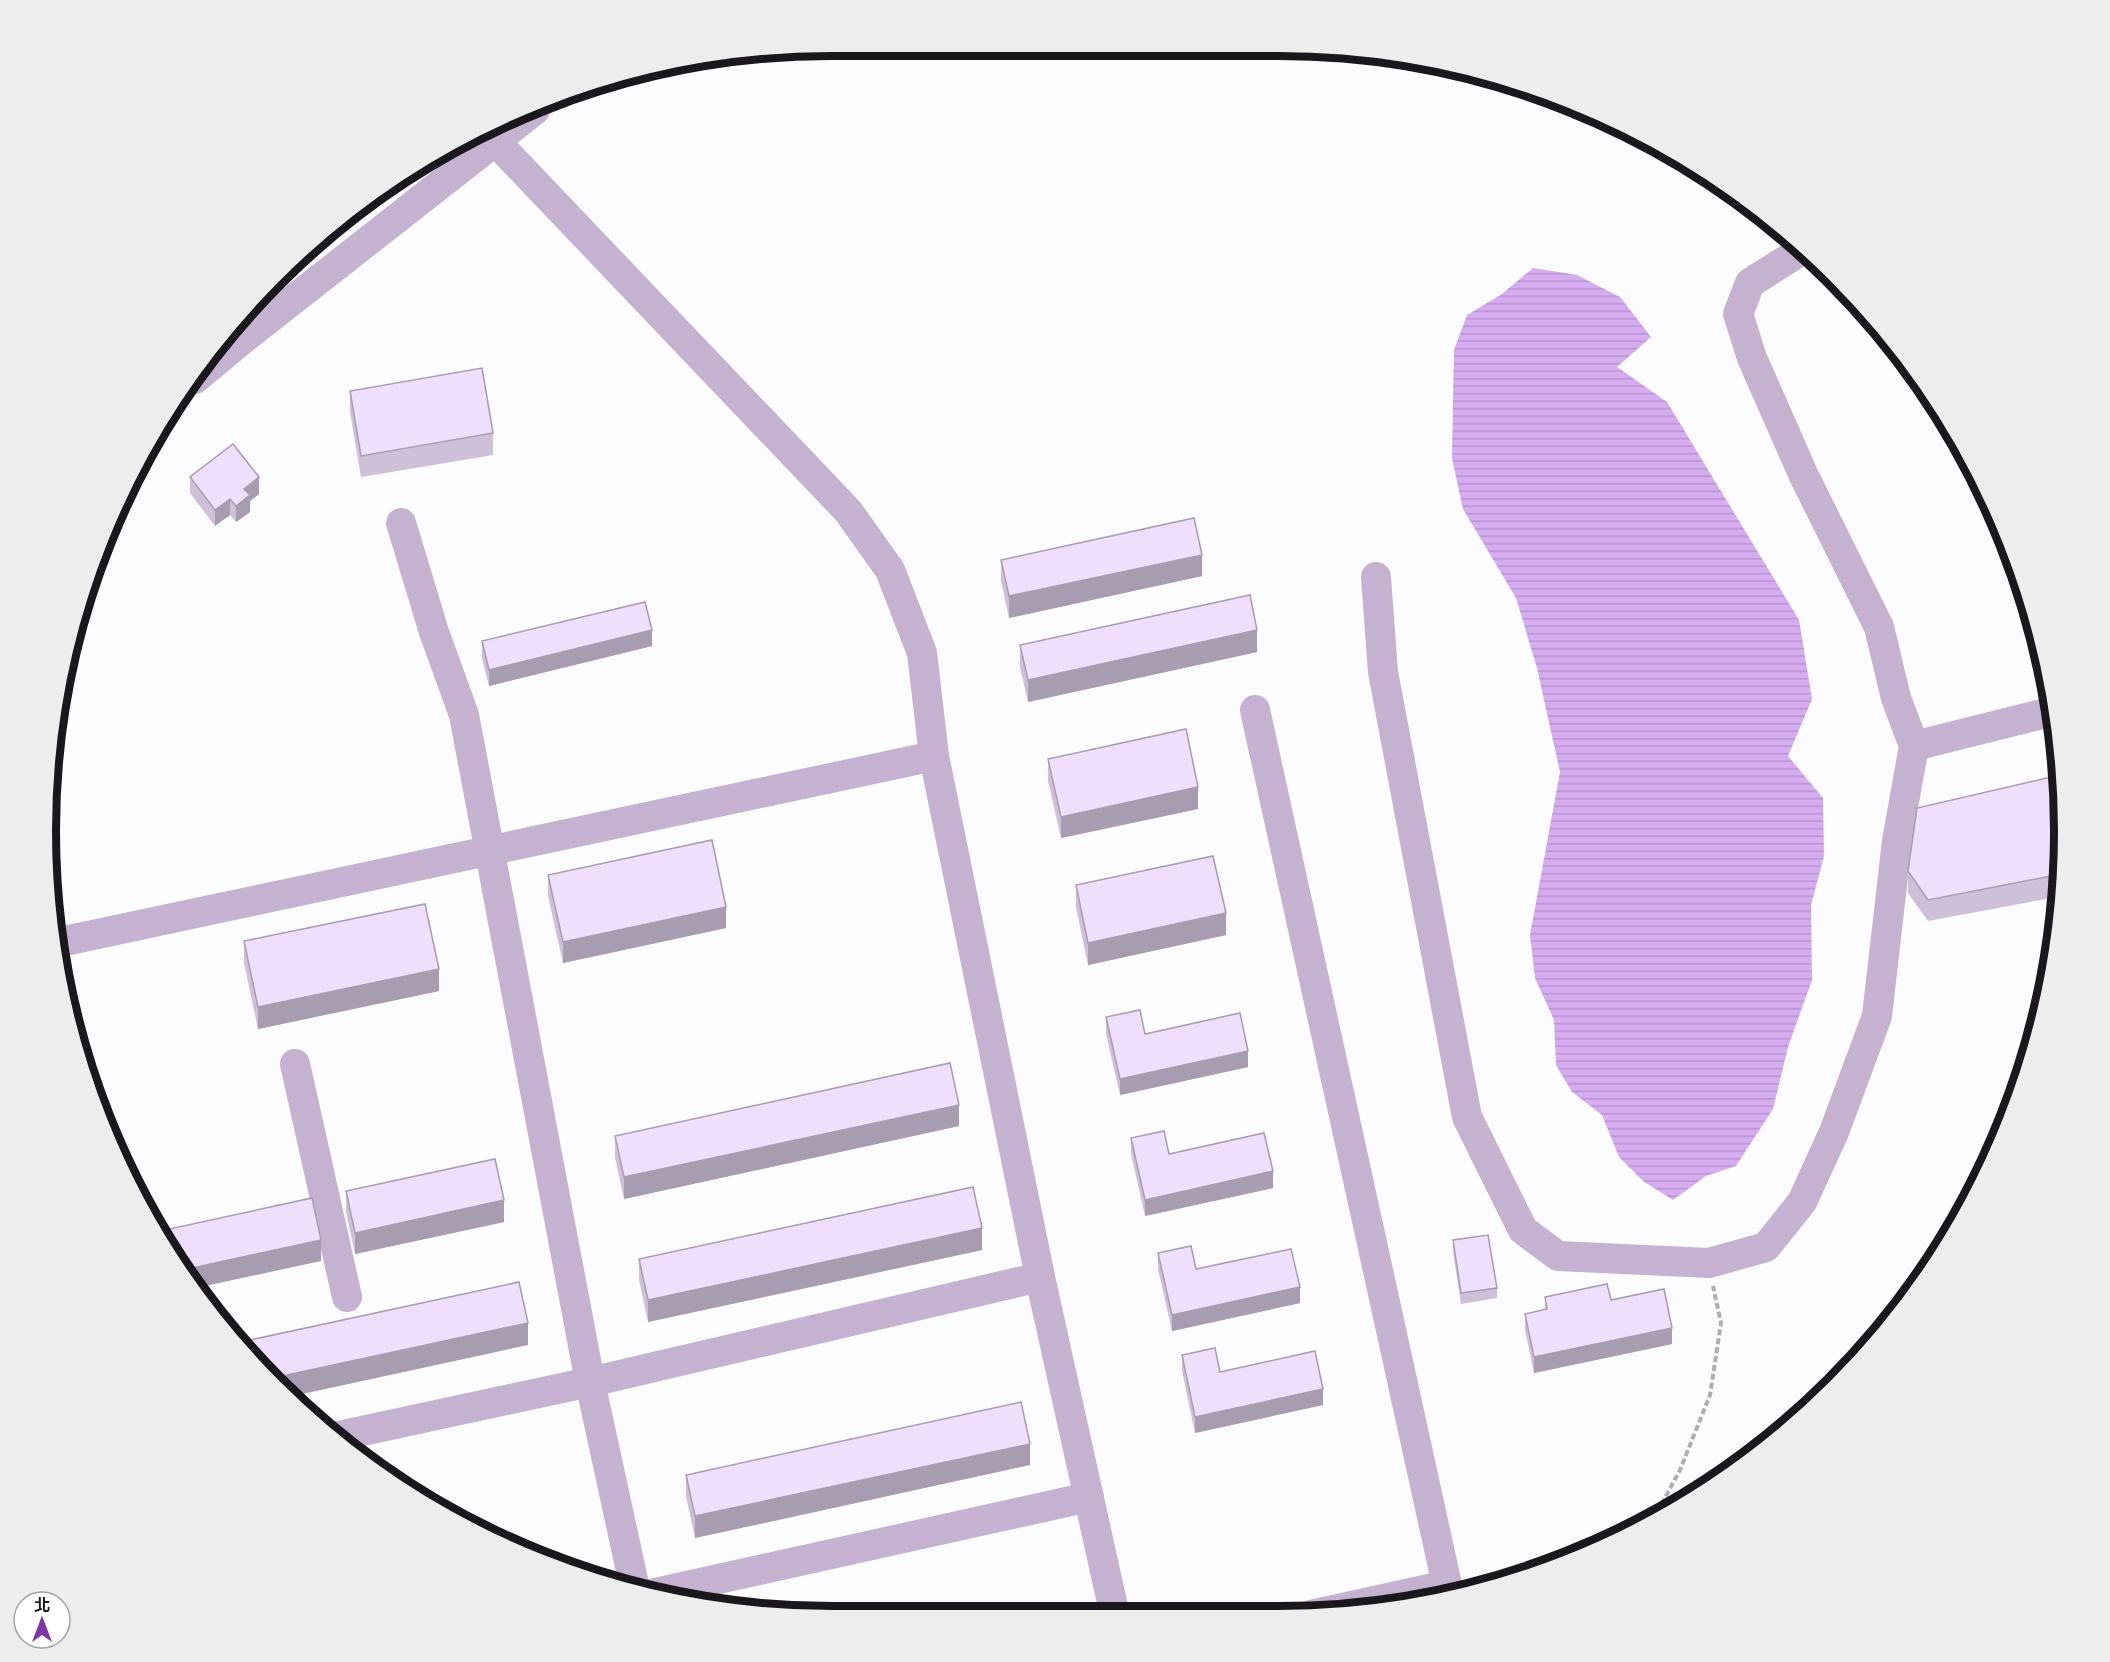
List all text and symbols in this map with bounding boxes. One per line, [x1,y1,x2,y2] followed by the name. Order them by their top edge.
[12,1590,72,1650] north arrow
[34,1595,50,1615] text: 北

